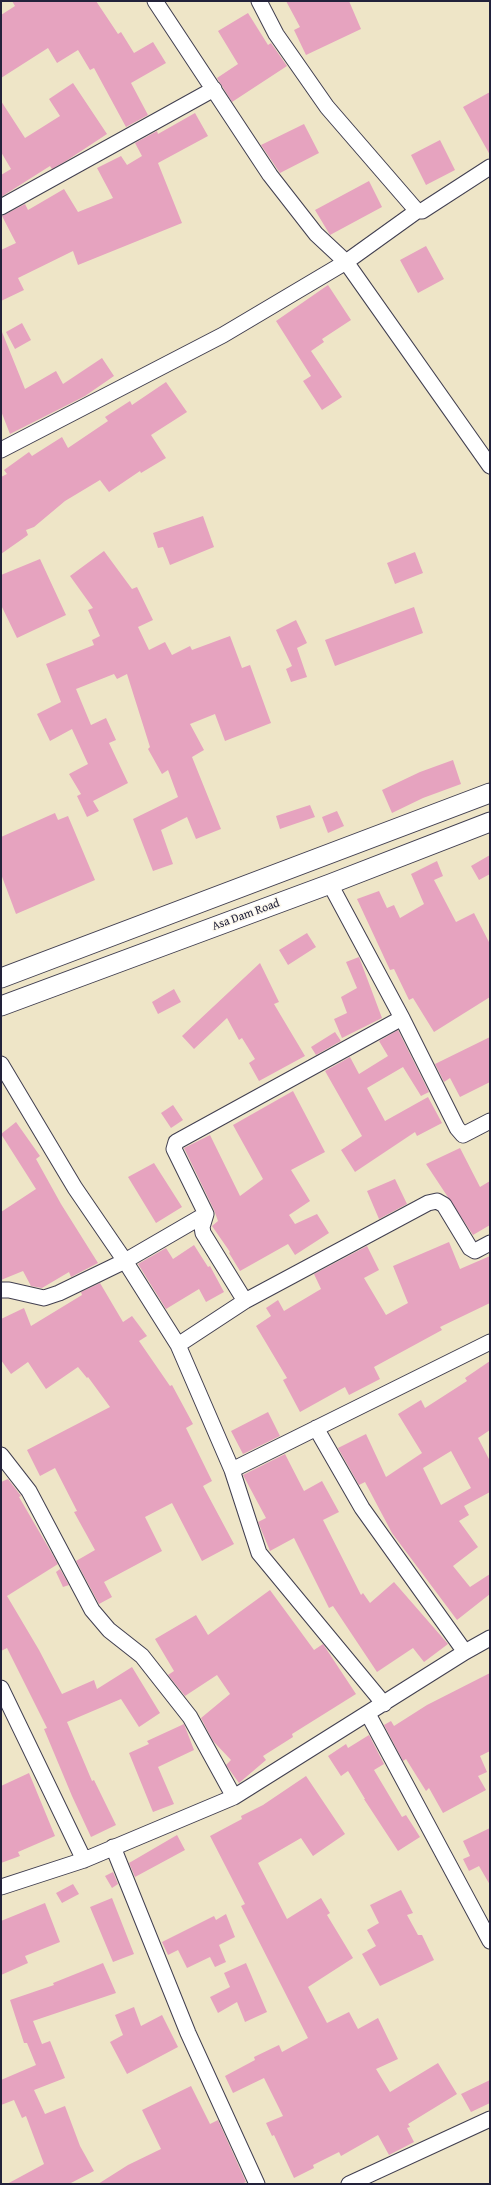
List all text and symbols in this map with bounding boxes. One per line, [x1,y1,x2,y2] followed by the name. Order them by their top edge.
[210,896,282,934] street label: Asa Dam Road

